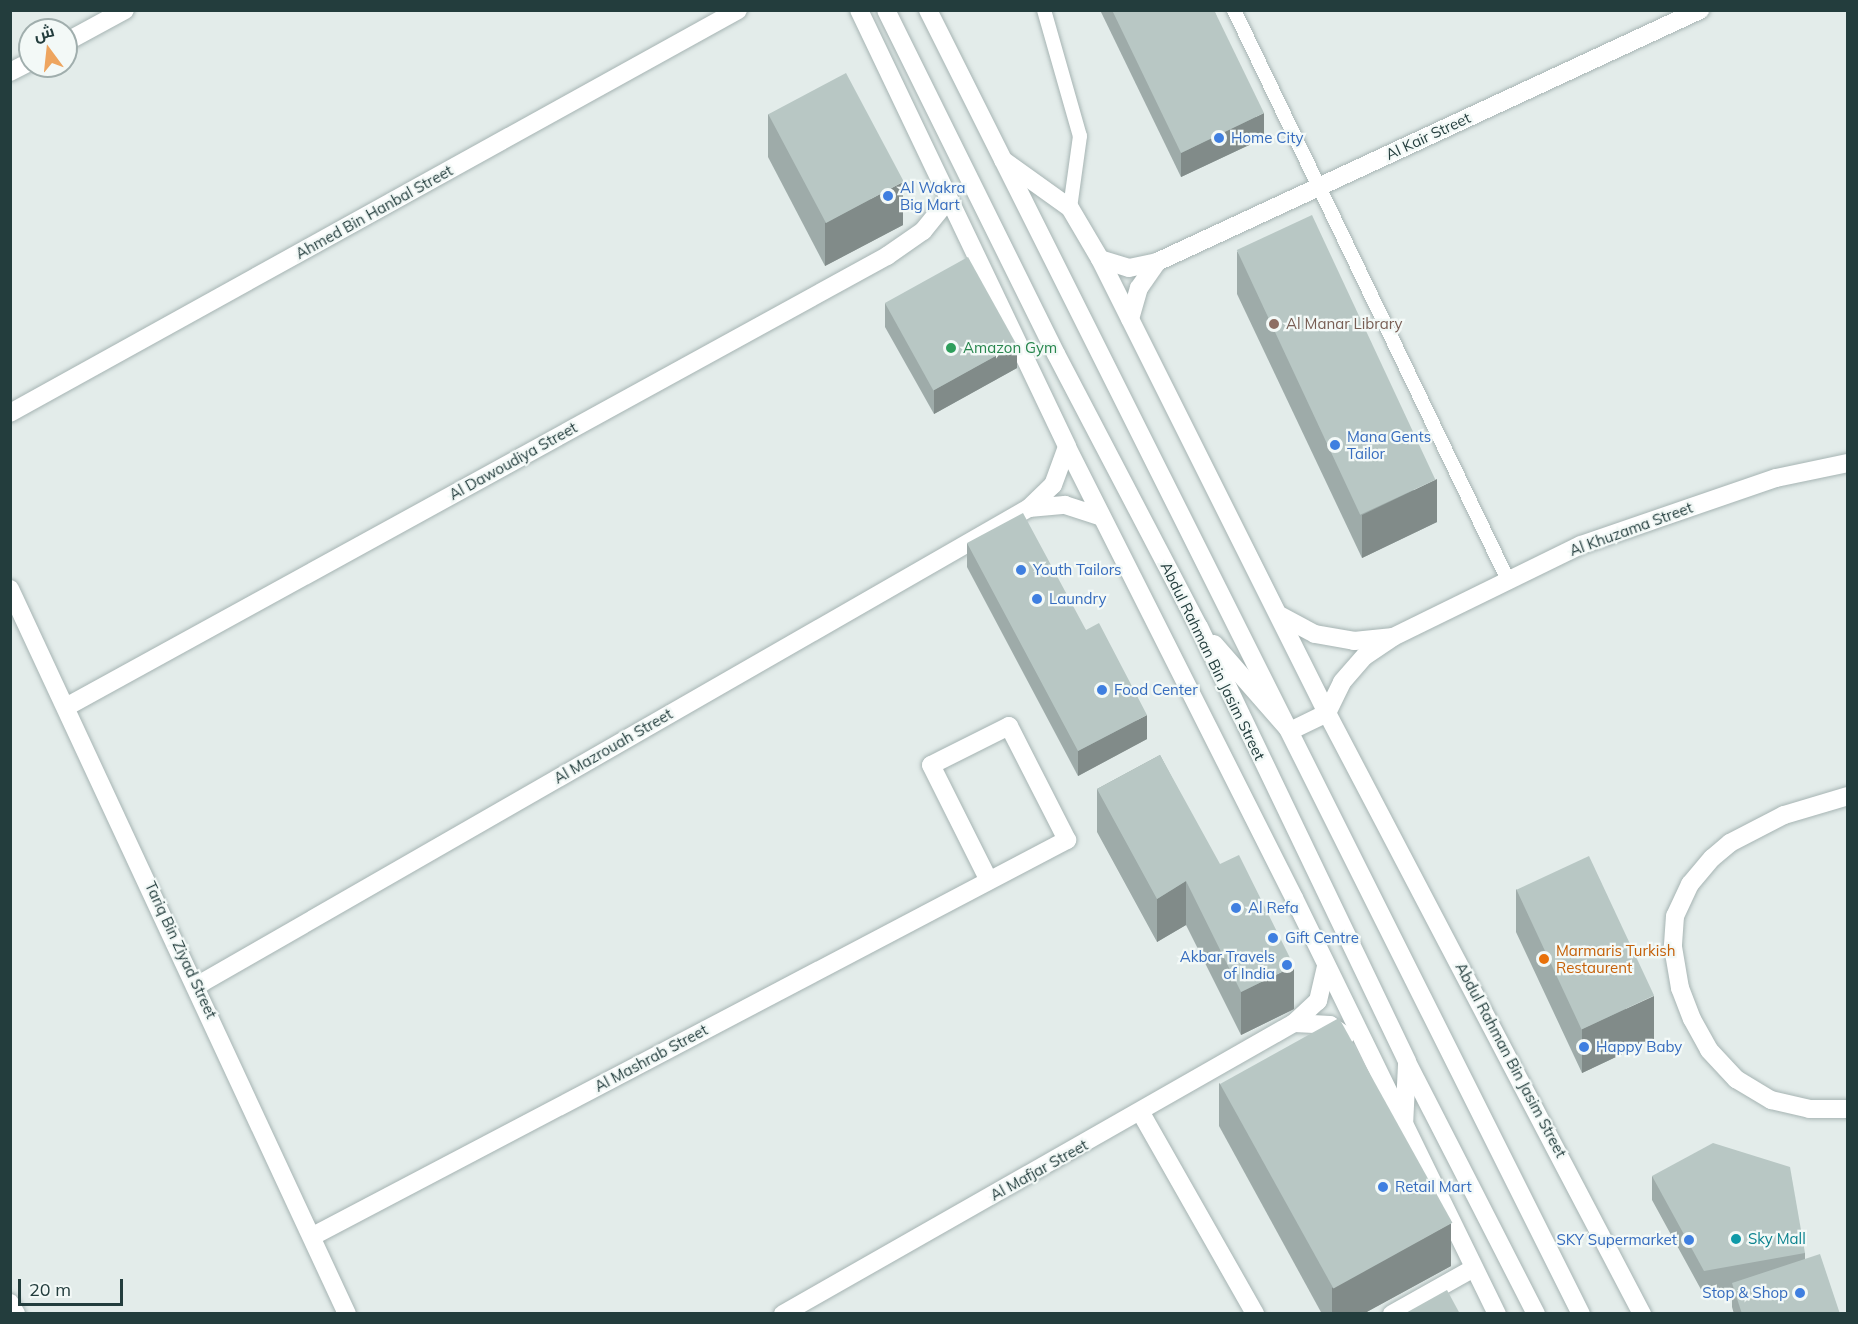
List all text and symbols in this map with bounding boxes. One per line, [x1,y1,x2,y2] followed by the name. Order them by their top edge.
[18,18,78,78] north arrow
[31,20,56,45] text: ش
[1383,109,1473,163] street label: Al Kair Street
[1231,129,1303,147] place label: Home City
[1212,131,1226,145] marker: Home City
[292,161,456,263] street label: Ahmed Bin Hanbal Street
[900,178,965,213] place label: Al Wakra Big Mart
[881,189,895,203] marker: Al Wakra Big Mart
[1286,315,1403,333] place label: Al Manar Library
[1267,317,1281,331] marker: Al Manar Library
[963,339,1057,357] place label: Amazon Gym
[944,341,958,355] marker: Amazon Gym
[446,418,580,504] street label: Al Dawoudiya Street
[1347,427,1431,462] place label: Mana Gents Tailor
[1328,438,1342,452] marker: Mana Gents Tailor
[1567,498,1695,560] street label: Al Khuzama Street
[1157,559,1269,763] street label: Abdul Rahman Bin Jasim Street
[1033,561,1122,579] place label: Youth Tailors
[1014,563,1028,577] marker: Youth Tailors
[1049,590,1106,608] place label: Laundry
[1030,592,1044,606] marker: Laundry
[1114,681,1198,699] place label: Food Center
[1095,683,1109,697] marker: Food Center
[551,705,675,787] street label: Al Mazrouah Street
[141,879,221,1021] street label: Tariq Bin Ziyad Street
[1248,899,1299,917] place label: Al Refa
[1229,901,1243,915] marker: Al Refa
[1285,929,1359,947] place label: Gift Centre
[1266,931,1280,945] marker: Gift Centre
[1556,941,1675,976] place label: Marmaris Turkish Restaurent
[1180,947,1275,982] place label: Akbar Travels of India
[1537,952,1551,966] marker: Marmaris Turkish Restaurent
[1280,958,1294,972] marker: Akbar Travels of India
[1452,959,1570,1161] street label: Abdul Rahman Bin Jasim Street
[591,1021,711,1095] street label: Al Mashrab Street
[1596,1038,1682,1056] place label: Happy Baby
[1577,1040,1591,1054] marker: Happy Baby
[987,1136,1091,1204] street label: Al Mafjar Street
[1395,1178,1472,1196] place label: Retail Mart
[1376,1180,1390,1194] marker: Retail Mart
[1748,1230,1806,1248] place label: Sky Mall
[1556,1231,1677,1249] place label: SKY Supermarket
[1729,1232,1743,1246] marker: Sky Mall
[1682,1233,1696,1247] marker: SKY Supermarket
[21,1267,126,1305] scale bar
[29,1278,71,1301] text: 20 m
[1702,1284,1788,1302] place label: Stop & Shop
[1793,1286,1807,1300] marker: Stop & Shop

